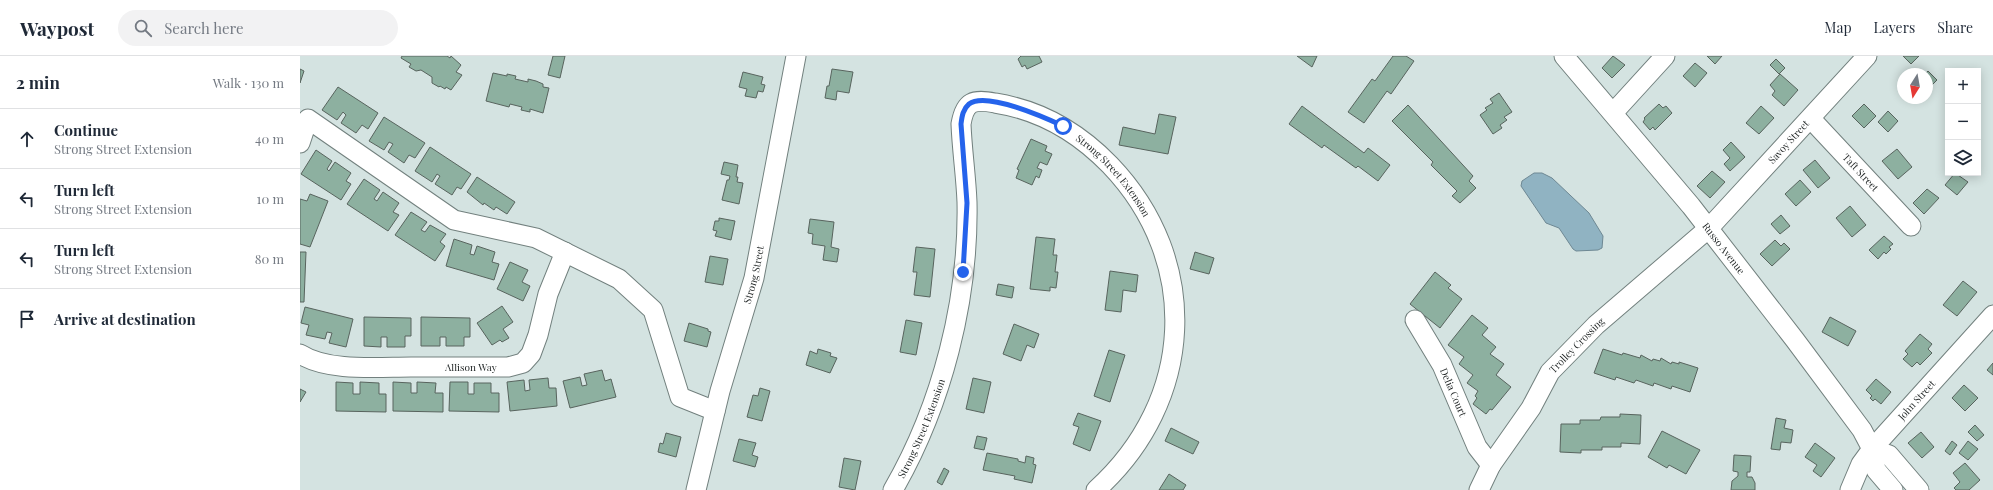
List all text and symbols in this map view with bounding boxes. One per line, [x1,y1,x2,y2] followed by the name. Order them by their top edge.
[118,10,398,46] search box
[20,15,94,41] text: Waypost
[132,17,154,39] icon: search
[164,18,244,38] text: Search here
[1824,18,1852,37] text: Map
[1874,18,1915,37] text: Layers
[1937,18,1973,37] text: Share
[1897,68,1933,104] north arrow
[1945,68,1981,176] map controls
[1945,68,1981,104] button: +
[16,71,60,93] text: 2 min
[213,74,284,91] text: Walk · 130 m
[1945,104,1981,140] button: −
[1765,116,1812,167] street label: Savoy Street
[1054,117,1072,135] route start
[54,120,118,140] text: Continue
[16,128,38,150] icon: ahead
[255,130,284,147] text: 40 m
[1073,131,1154,219] street label: Strong Street Extension
[54,140,192,157] text: Strong Street Extension
[1945,140,1981,176] button: layers
[1840,150,1882,195] street label: Taft Street
[54,180,115,200] text: Turn left
[16,188,38,210] icon: left
[257,190,284,207] text: 10 m
[54,200,192,217] text: Strong Street Extension
[1699,219,1748,277] street label: Russo Avenue
[54,240,115,260] text: Turn left
[740,244,767,305] street label: Strong Street
[16,248,38,270] icon: left
[255,250,284,267] text: 80 m
[54,260,192,277] text: Strong Street Extension
[954,263,972,281] route end
[16,308,38,330] icon: arrive
[54,309,196,329] text: Arrive at destination
[1546,313,1608,376] street label: Trolley Crossing
[444,360,497,374] street label: Allison Way
[1437,366,1470,419] street label: Delia Court
[1894,376,1939,424] street label: John Street
[894,377,948,480] street label: Strong Street Extension

